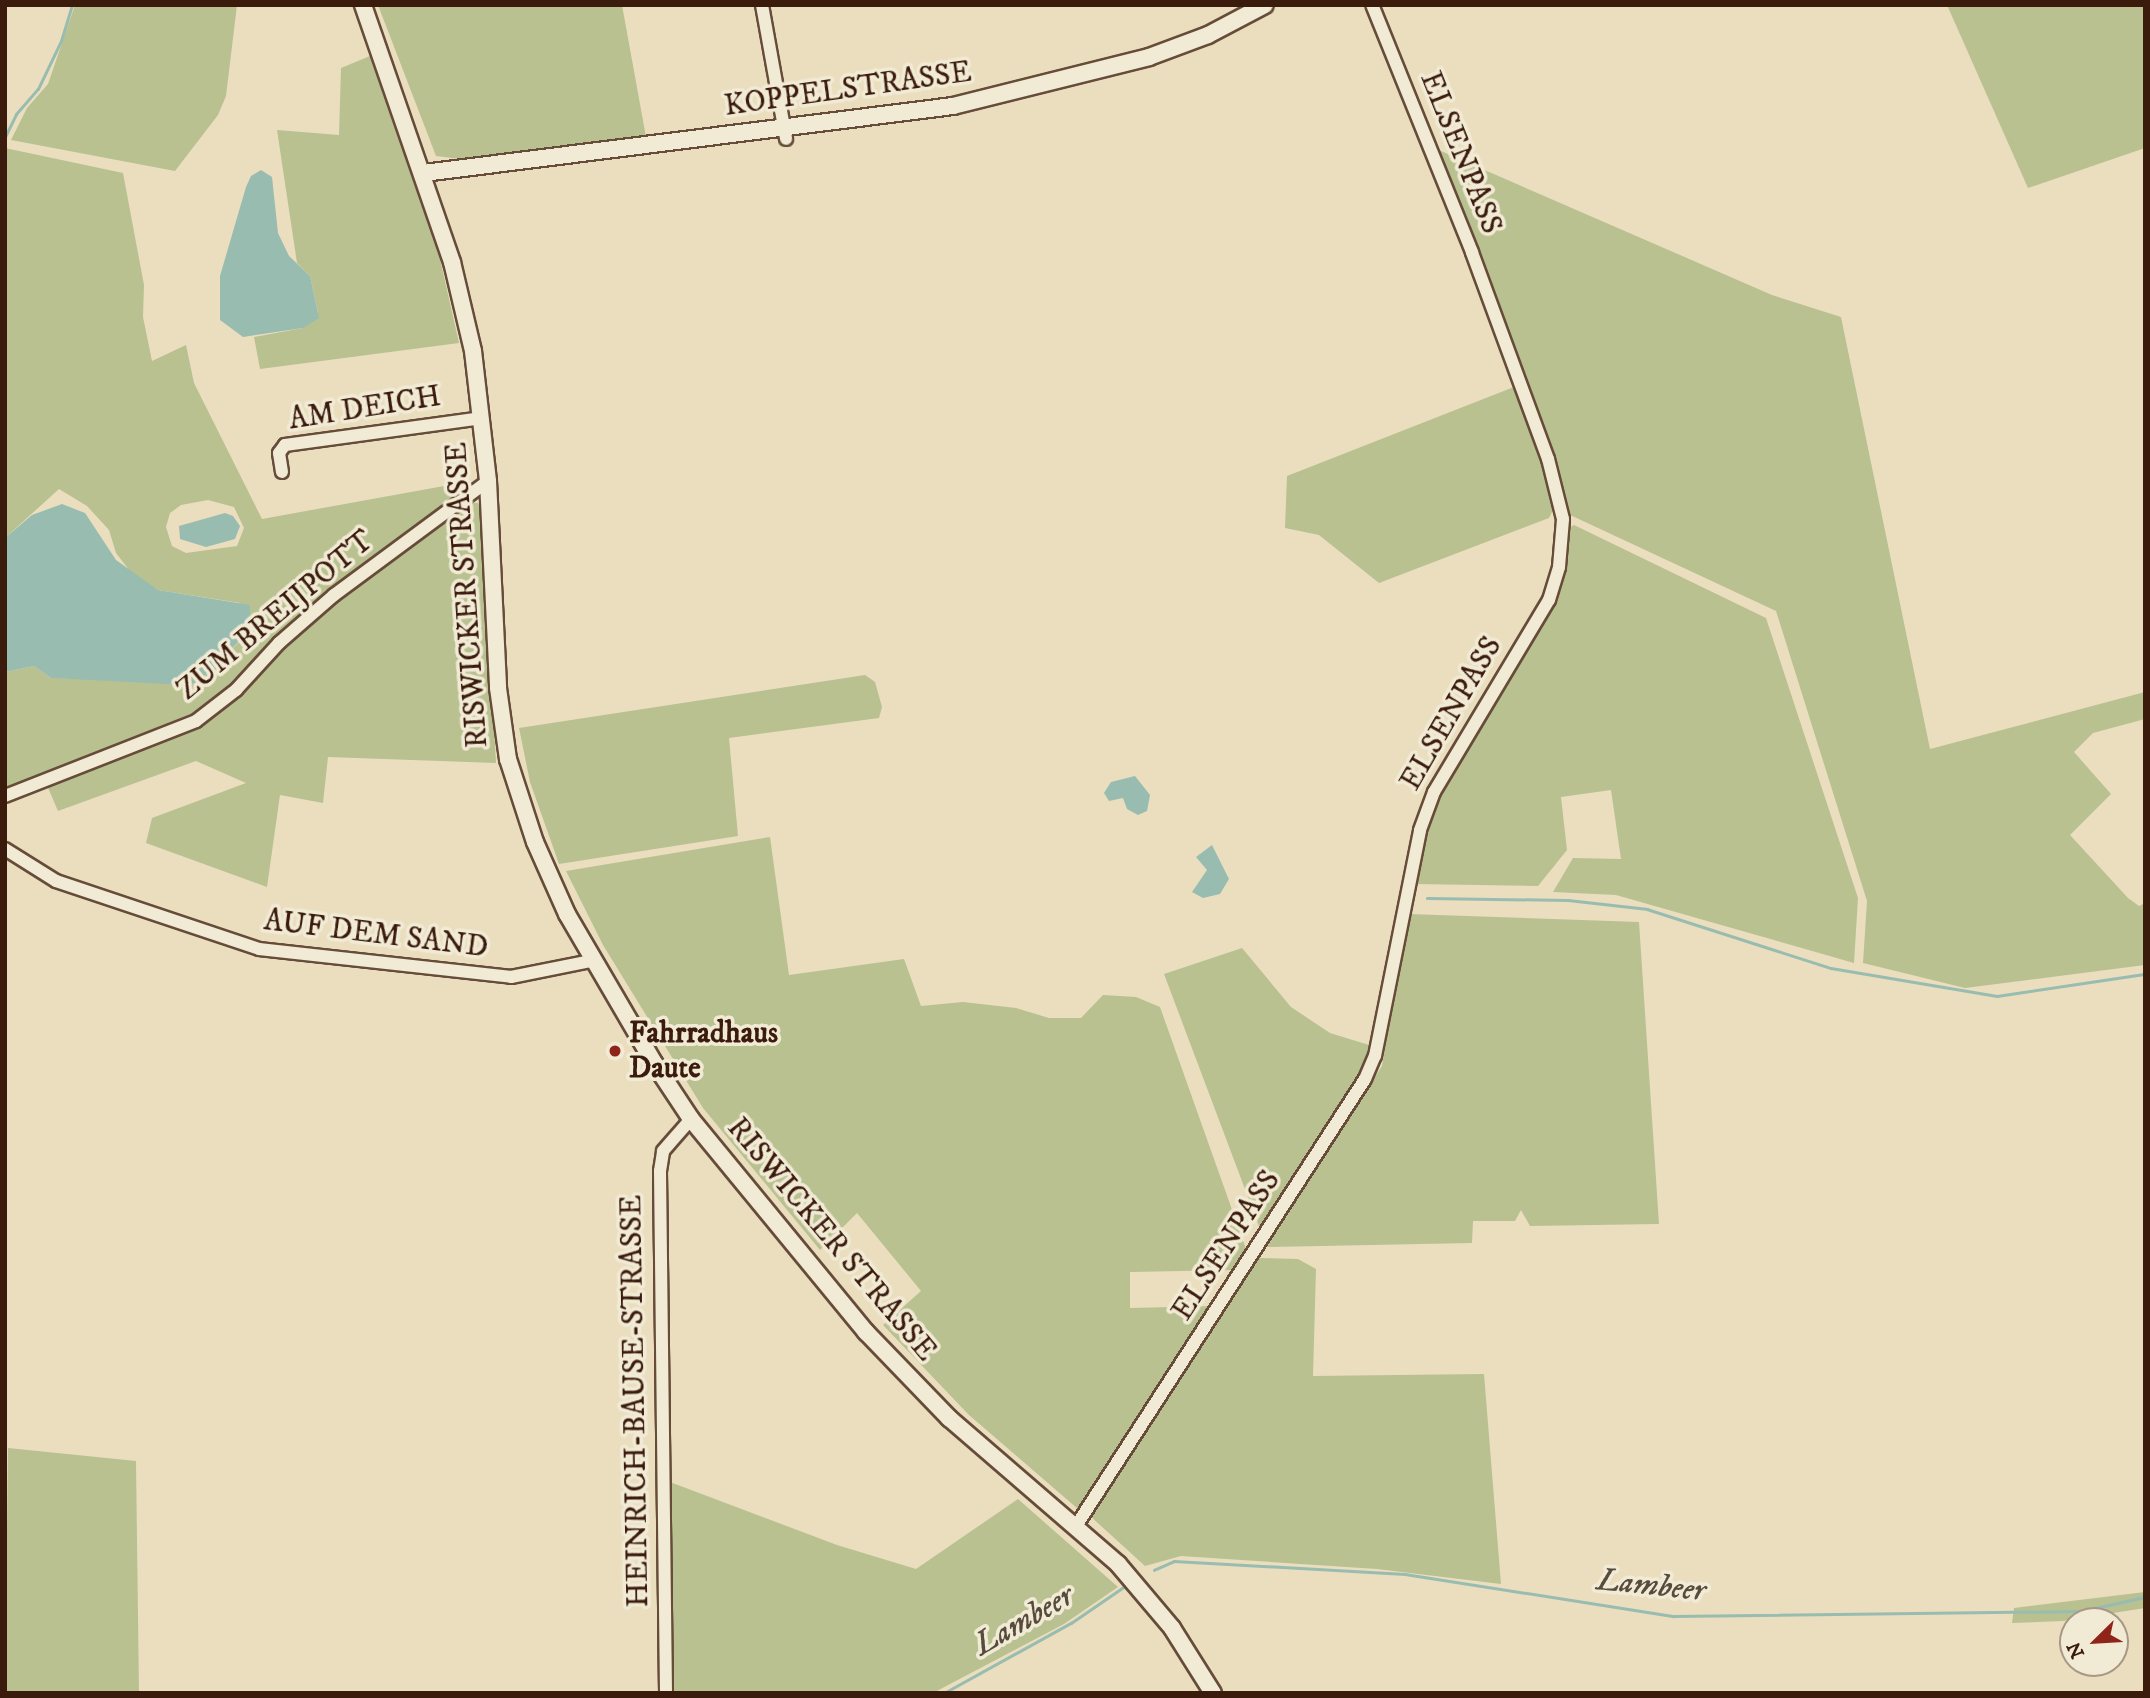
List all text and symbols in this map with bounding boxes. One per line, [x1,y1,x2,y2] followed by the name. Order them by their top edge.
[722,55,974,125] street label: KOPPELSTRASSE
[1411,67,1509,239] street label: ELSENPASS
[286,379,444,439] street label: AM DEICH
[439,441,497,749] street label: RISWICKER STRASSE
[170,523,382,709] street label: ZUM BREIJPOTT
[1394,631,1510,797] street label: ELSENPASS
[262,903,490,967] street label: AUF DEM SAND
[629,1016,778,1086] place label: Fahrradhaus Daute
[607,1043,623,1059] marker: Fahrradhaus Daute
[719,1111,943,1369] street label: RISWICKER STRASSE
[1165,1164,1289,1328] street label: ELSENPASS
[614,1194,658,1608] street label: HEINRICH-BAUSE-STRASSE
[1595,1561,1707,1611] water label: Lambeer
[967,1577,1081,1665] water label: Lambeer
[2059,1607,2129,1677] north arrow
[2063,1638,2090,1662] text: N

